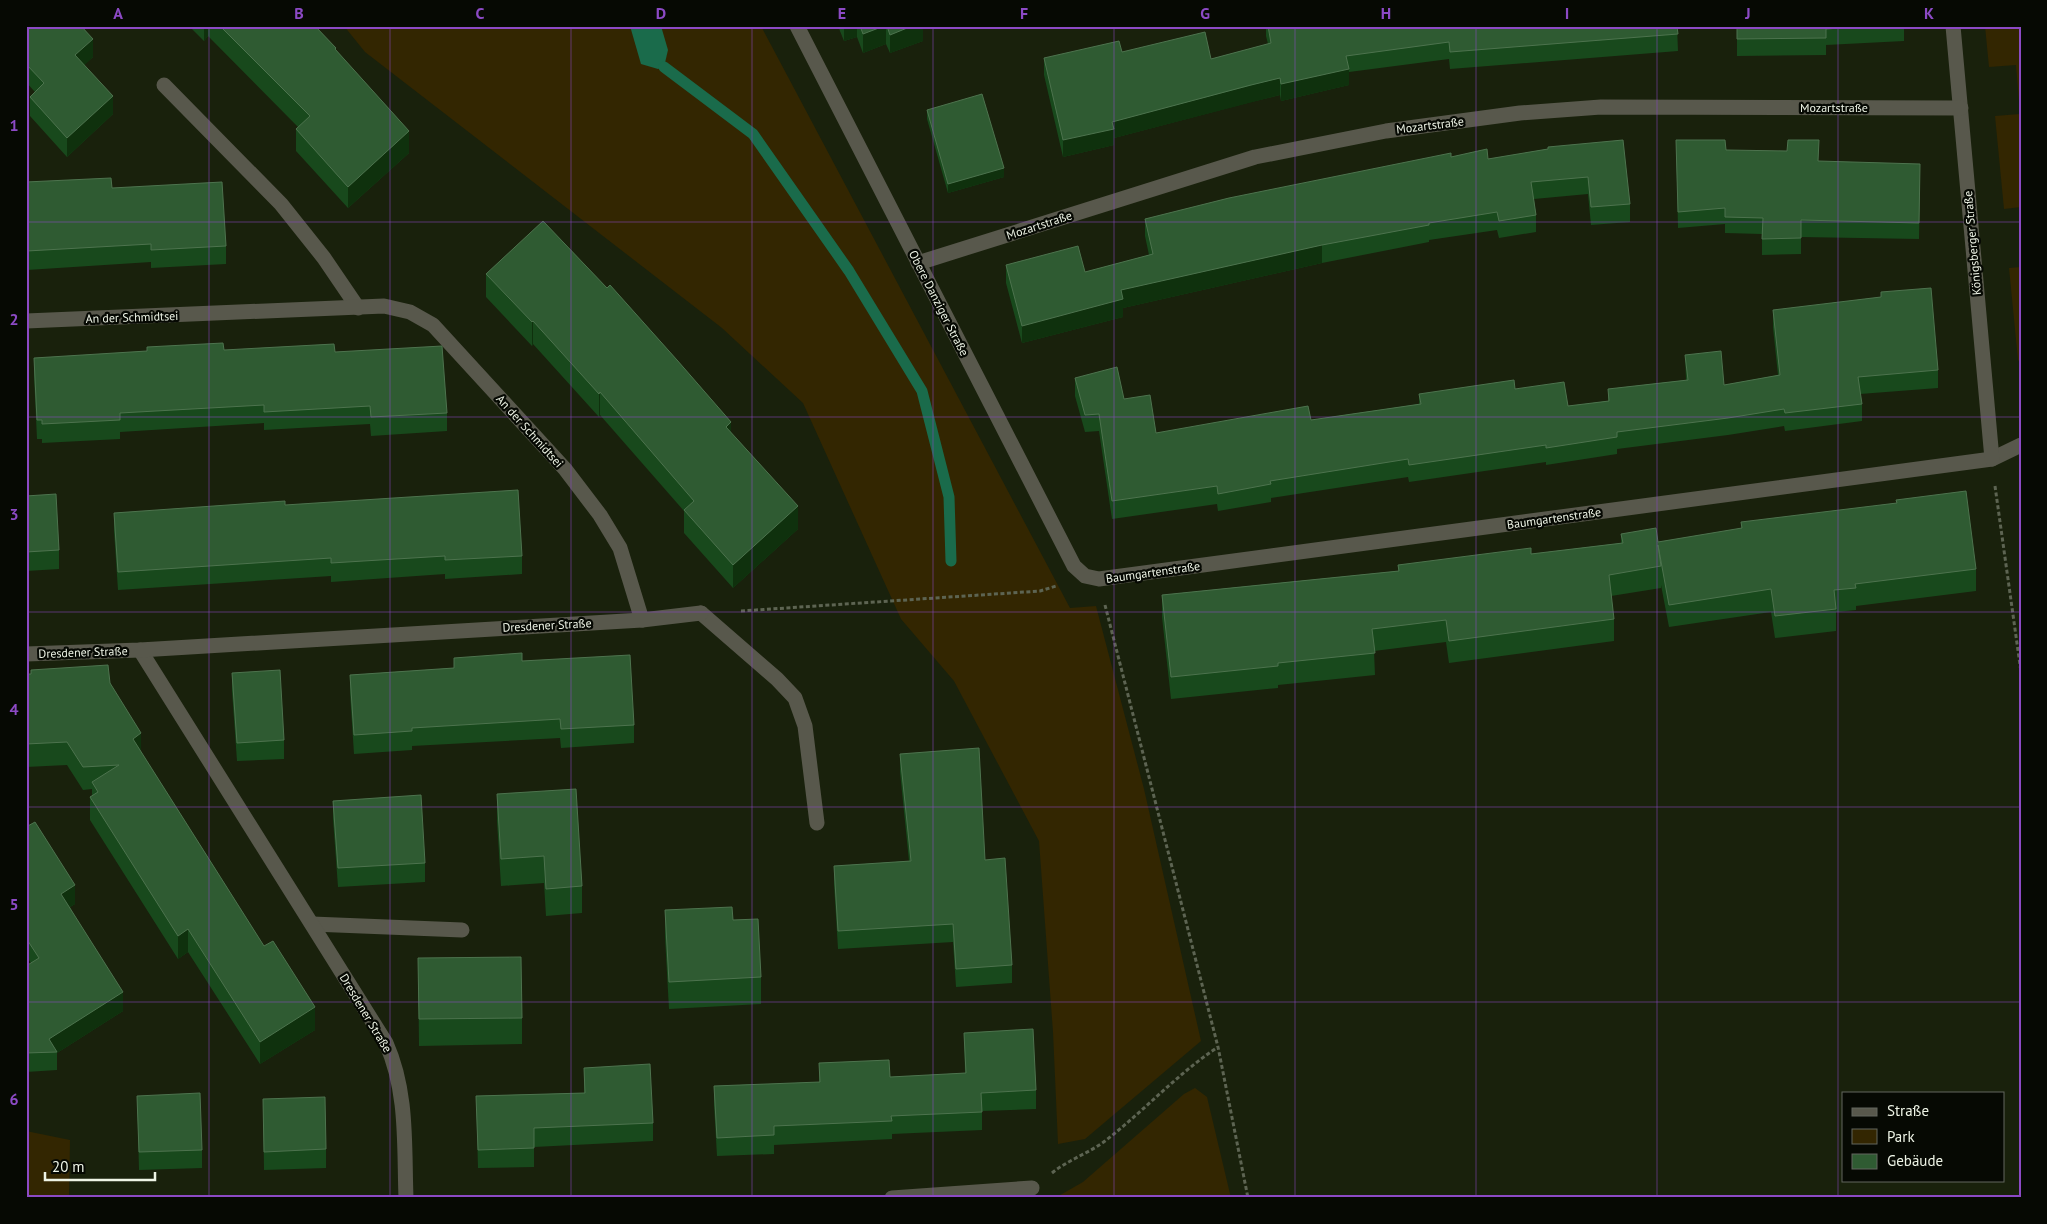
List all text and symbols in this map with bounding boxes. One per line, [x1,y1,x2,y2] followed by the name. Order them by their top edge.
[113,3,123,23] text: A
[294,3,304,23] text: B
[476,3,485,23] text: C
[656,3,666,23] text: D
[838,3,846,23] text: E
[1020,3,1028,23] text: F
[1200,3,1210,23] text: G
[1381,3,1391,23] text: H
[1565,3,1569,23] text: I
[1744,3,1751,23] text: J
[1924,3,1934,23] text: K
[1800,100,1868,115] street label: Mozartstraße
[1395,113,1465,137] street label: Mozartstraße
[9,115,19,135] text: 1
[1960,190,1984,296] street label: Königsberger Straße
[1004,207,1074,243] street label: Mozartstraße
[906,248,972,358] street label: Obere Danziger Straße
[85,308,179,326] street label: An der Schmidtsei
[9,309,19,329] text: 2
[493,391,567,471] street label: An der Schmidtsei
[9,504,19,524] text: 3
[1506,504,1602,532] street label: Baumgartenstraße
[1105,558,1201,586] street label: Baumgartenstraße
[502,615,592,635] street label: Dresdener Straße
[38,643,128,661] street label: Dresdener Straße
[9,699,19,719] text: 4
[9,894,19,914] text: 5
[337,971,395,1055] street label: Dresdener Straße
[9,1089,19,1109] text: 6
[1842,1092,2004,1182] legend
[1887,1101,1929,1120] text: Straße
[1887,1127,1915,1146] text: Park
[45,1149,155,1181] scale bar
[1887,1151,1943,1170] text: Gebäude
[52,1157,85,1176] text: 20 m

